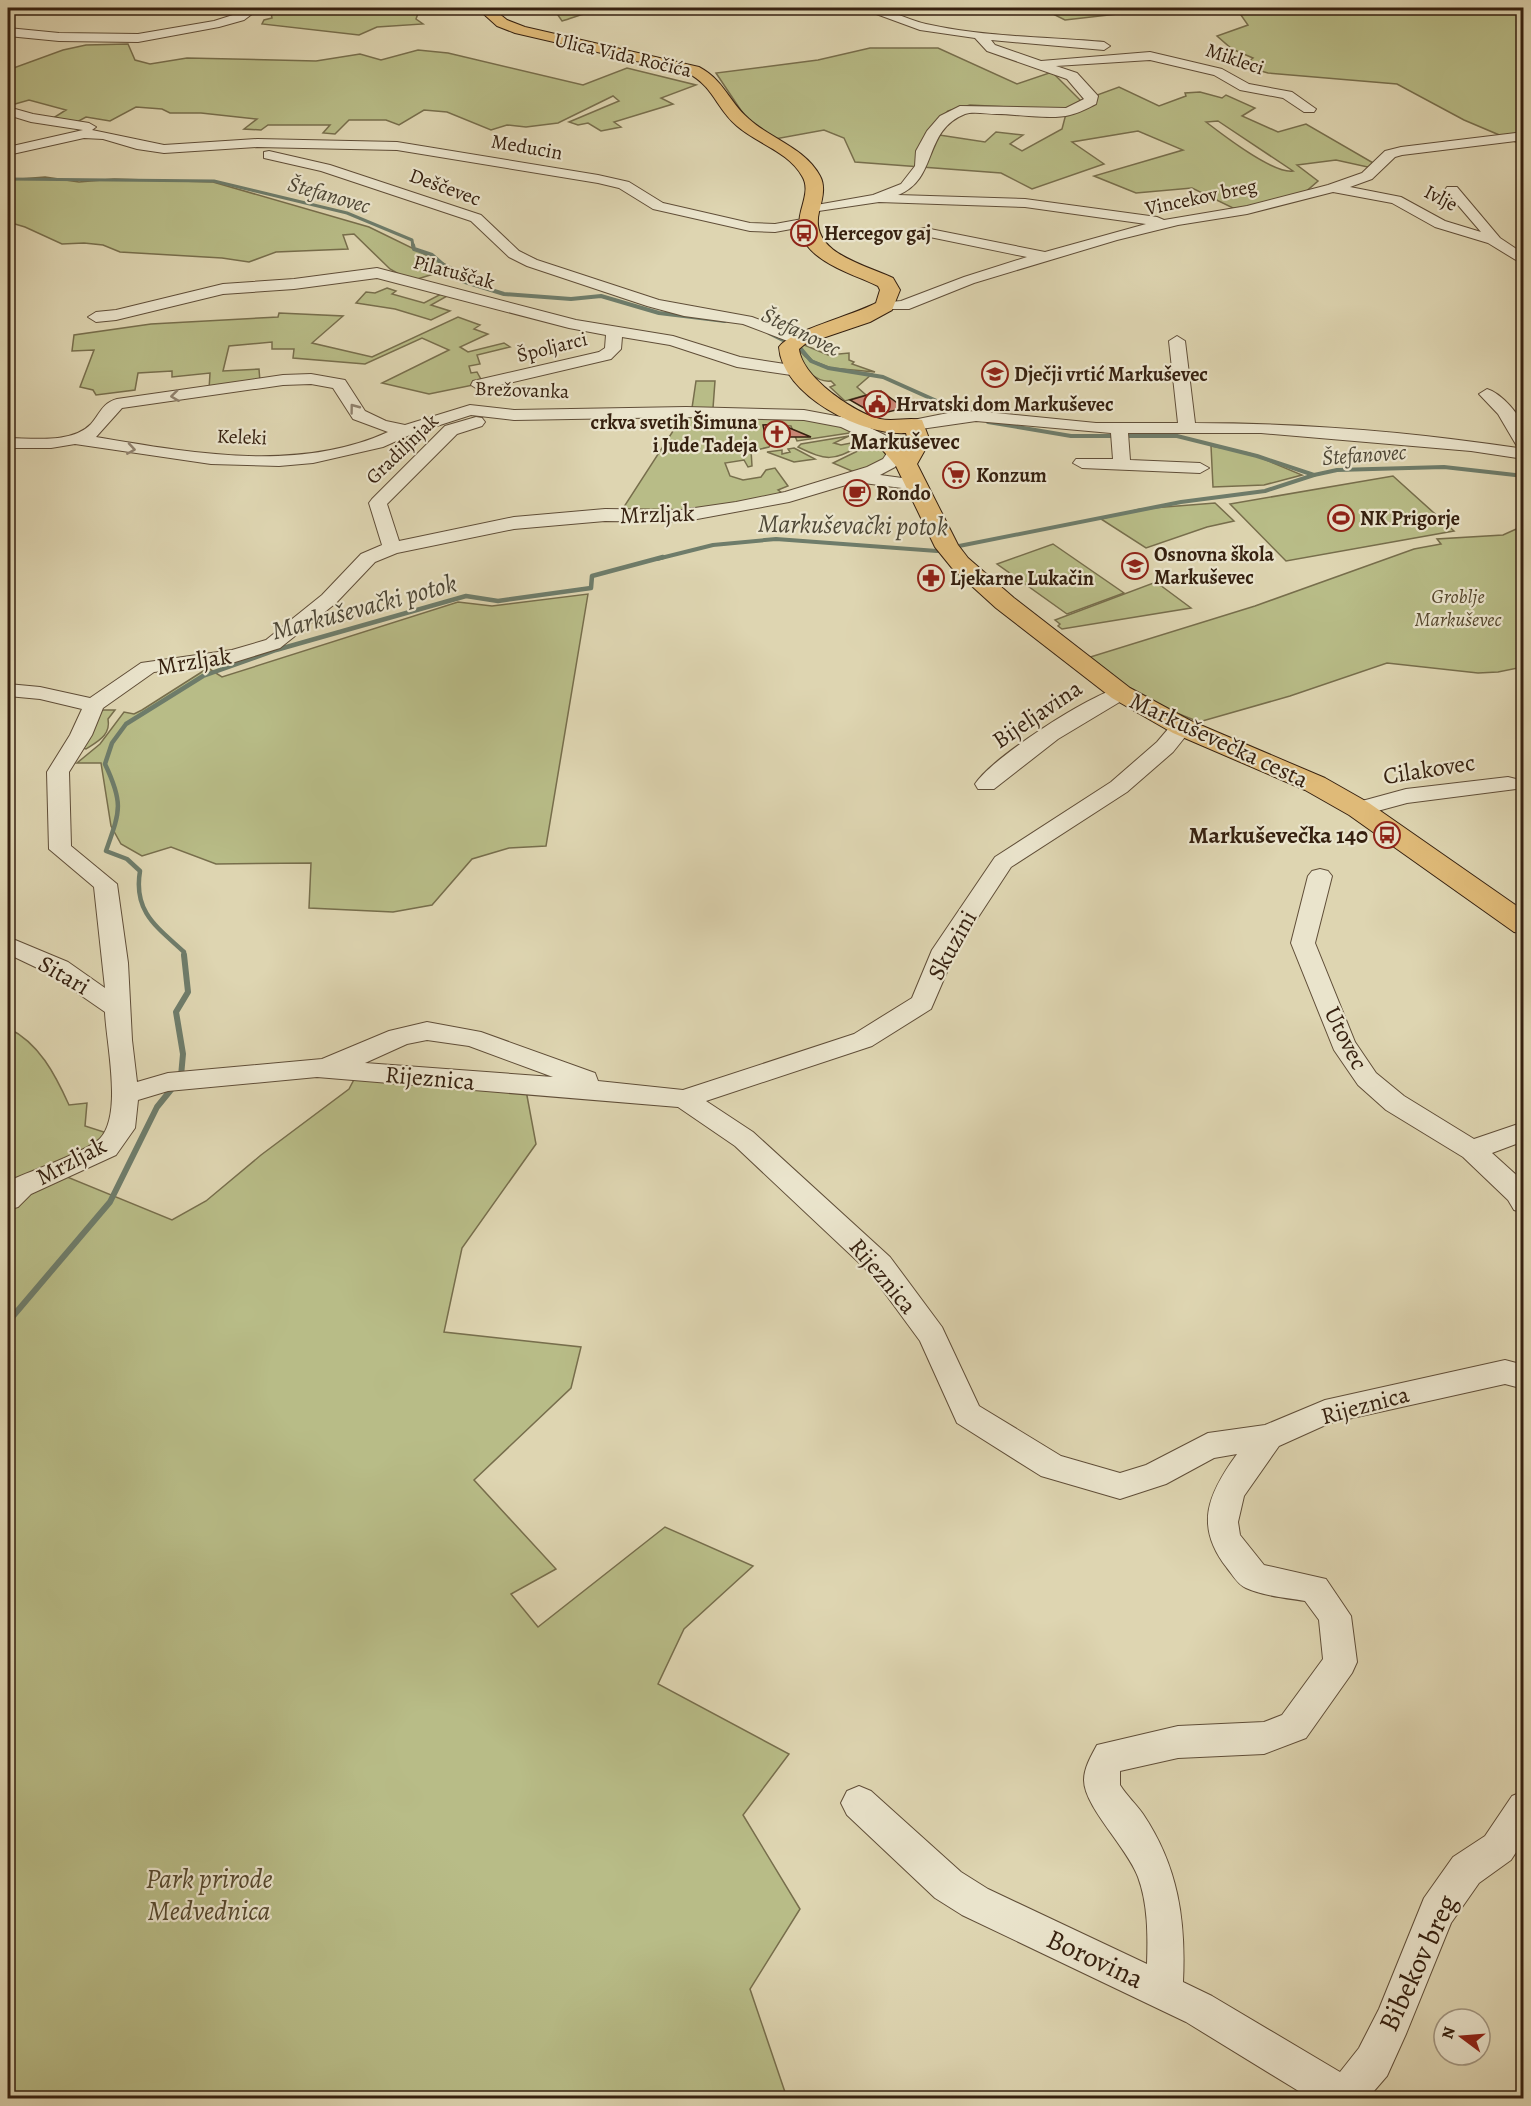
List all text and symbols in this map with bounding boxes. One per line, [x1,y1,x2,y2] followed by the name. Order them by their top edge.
[552,26,695,84] street label: Ulica Vida Ročića
[1202,36,1268,82] street label: Mikleci
[489,127,565,167] street label: Meducin
[406,162,484,212] street label: Deščevec
[284,169,374,221] water label: Štefanovec
[1142,172,1259,222] street label: Vincekov breg
[1420,178,1462,218] street label: Ivlje
[789,218,819,248] bus stop icon: Hercegov gaj
[824,220,931,247] place label: Hercegov gaj
[410,248,498,296] street label: Pilatuščak
[757,300,846,364] water label: Štefanovec
[514,325,590,369] street label: Špoljarci
[980,359,1010,389] school or university icon: Dječji vrtić Markuševec
[1014,361,1208,388] place label: Dječji vrtić Markuševec
[474,375,570,405] street label: Brežovanka
[170,389,180,401] one-way arrow
[862,389,892,419] public building icon: Hrvatski dom Markuševec
[896,391,1114,418] place label: Hrvatski dom Markuševec
[351,403,362,414] one-way arrow
[360,408,444,490] street label: Gradiljnjak
[591,409,758,459] place label: crkva svetih Šimuna i Jude Tadeja
[762,419,792,449] church icon: crkva svetih Šimuna i Jude Tadeja
[216,423,268,451] street label: Keleki
[850,427,960,457] district label: Markuševec
[1321,437,1408,473] water label: Štefanovec
[127,442,136,454] one-way arrow
[941,460,971,490] supermarket icon: Konzum
[976,462,1047,489] place label: Konzum
[842,478,872,508] cafe icon: Rondo
[876,480,931,507] place label: Rondo
[619,497,695,531] street label: Mrzljak
[1326,503,1356,533] sports icon: NK Prigorje
[1360,505,1460,532] place label: NK Prigorje
[758,506,948,544] water label: Markuševački potok
[1154,541,1274,591] place label: Osnovna škola Markuševec
[1120,551,1150,581] school or university icon: Osnovna škola Markuševec
[916,563,946,593] pharmacy icon: Ljekarne Lukačin
[268,565,460,649] water label: Markuševački potok
[950,565,1094,592] place label: Ljekarne Lukačin
[1415,583,1502,633] park label: Groblje Markuševec
[154,639,234,683] street label: Mrzljak
[986,672,1089,756] street label: Bijeljavina
[1124,685,1314,796] street label: Markuševečka cesta
[1381,746,1477,792] street label: Cilakovec
[1188,819,1368,851] place label: Markuševečka 140
[1372,820,1402,850] bus stop icon: Markuševečka 140
[920,904,984,986] street label: Skuzini
[32,948,96,1002] street label: Sitari
[1317,1001,1375,1075] street label: Utovec
[384,1058,477,1098] street label: Rijeznica
[30,1129,112,1193] street label: Mrzljak
[842,1231,925,1321] street label: Rijeznica
[1317,1378,1413,1432] street label: Rijeznica
[145,1860,273,1930] park label: Park prirode Medvednica
[1370,1888,1466,2038] street label: Bibekov breg
[1040,1920,1150,1998] street label: Borovina
[1432,2007,1492,2067] north arrow
[1436,2024,1461,2042] text: N

